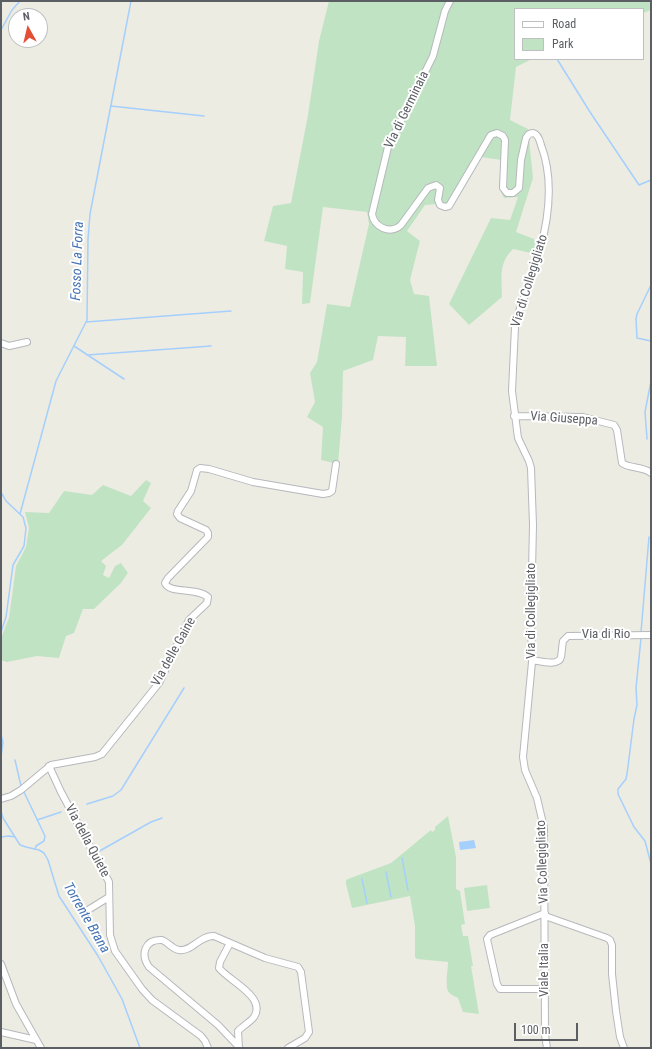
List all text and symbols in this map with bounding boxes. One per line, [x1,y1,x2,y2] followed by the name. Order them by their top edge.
[8,8,48,48] north arrow
[514,8,644,60] legend
[22,10,31,24] text: N
[552,17,576,31] text: Road
[552,37,573,51] text: Park
[382,69,432,151] street label: Via di Germinaia
[68,221,88,301] water label: Fosso La Forra
[508,233,552,329] street label: Via di Collegigliato
[530,409,598,429] street label: Via Giuseppa
[524,563,540,659] street label: Via di Collegigliato
[149,615,199,689] street label: Via delle Gaine
[582,627,630,643] street label: Via di Rio
[61,802,113,880] street label: Via della Quiete
[534,820,552,904] street label: Via Collegigliato
[59,880,113,956] water label: Torrente Brana
[537,943,553,997] street label: Viale Italia
[516,1015,580,1041] scale bar
[521,1023,551,1037] text: 100 m

